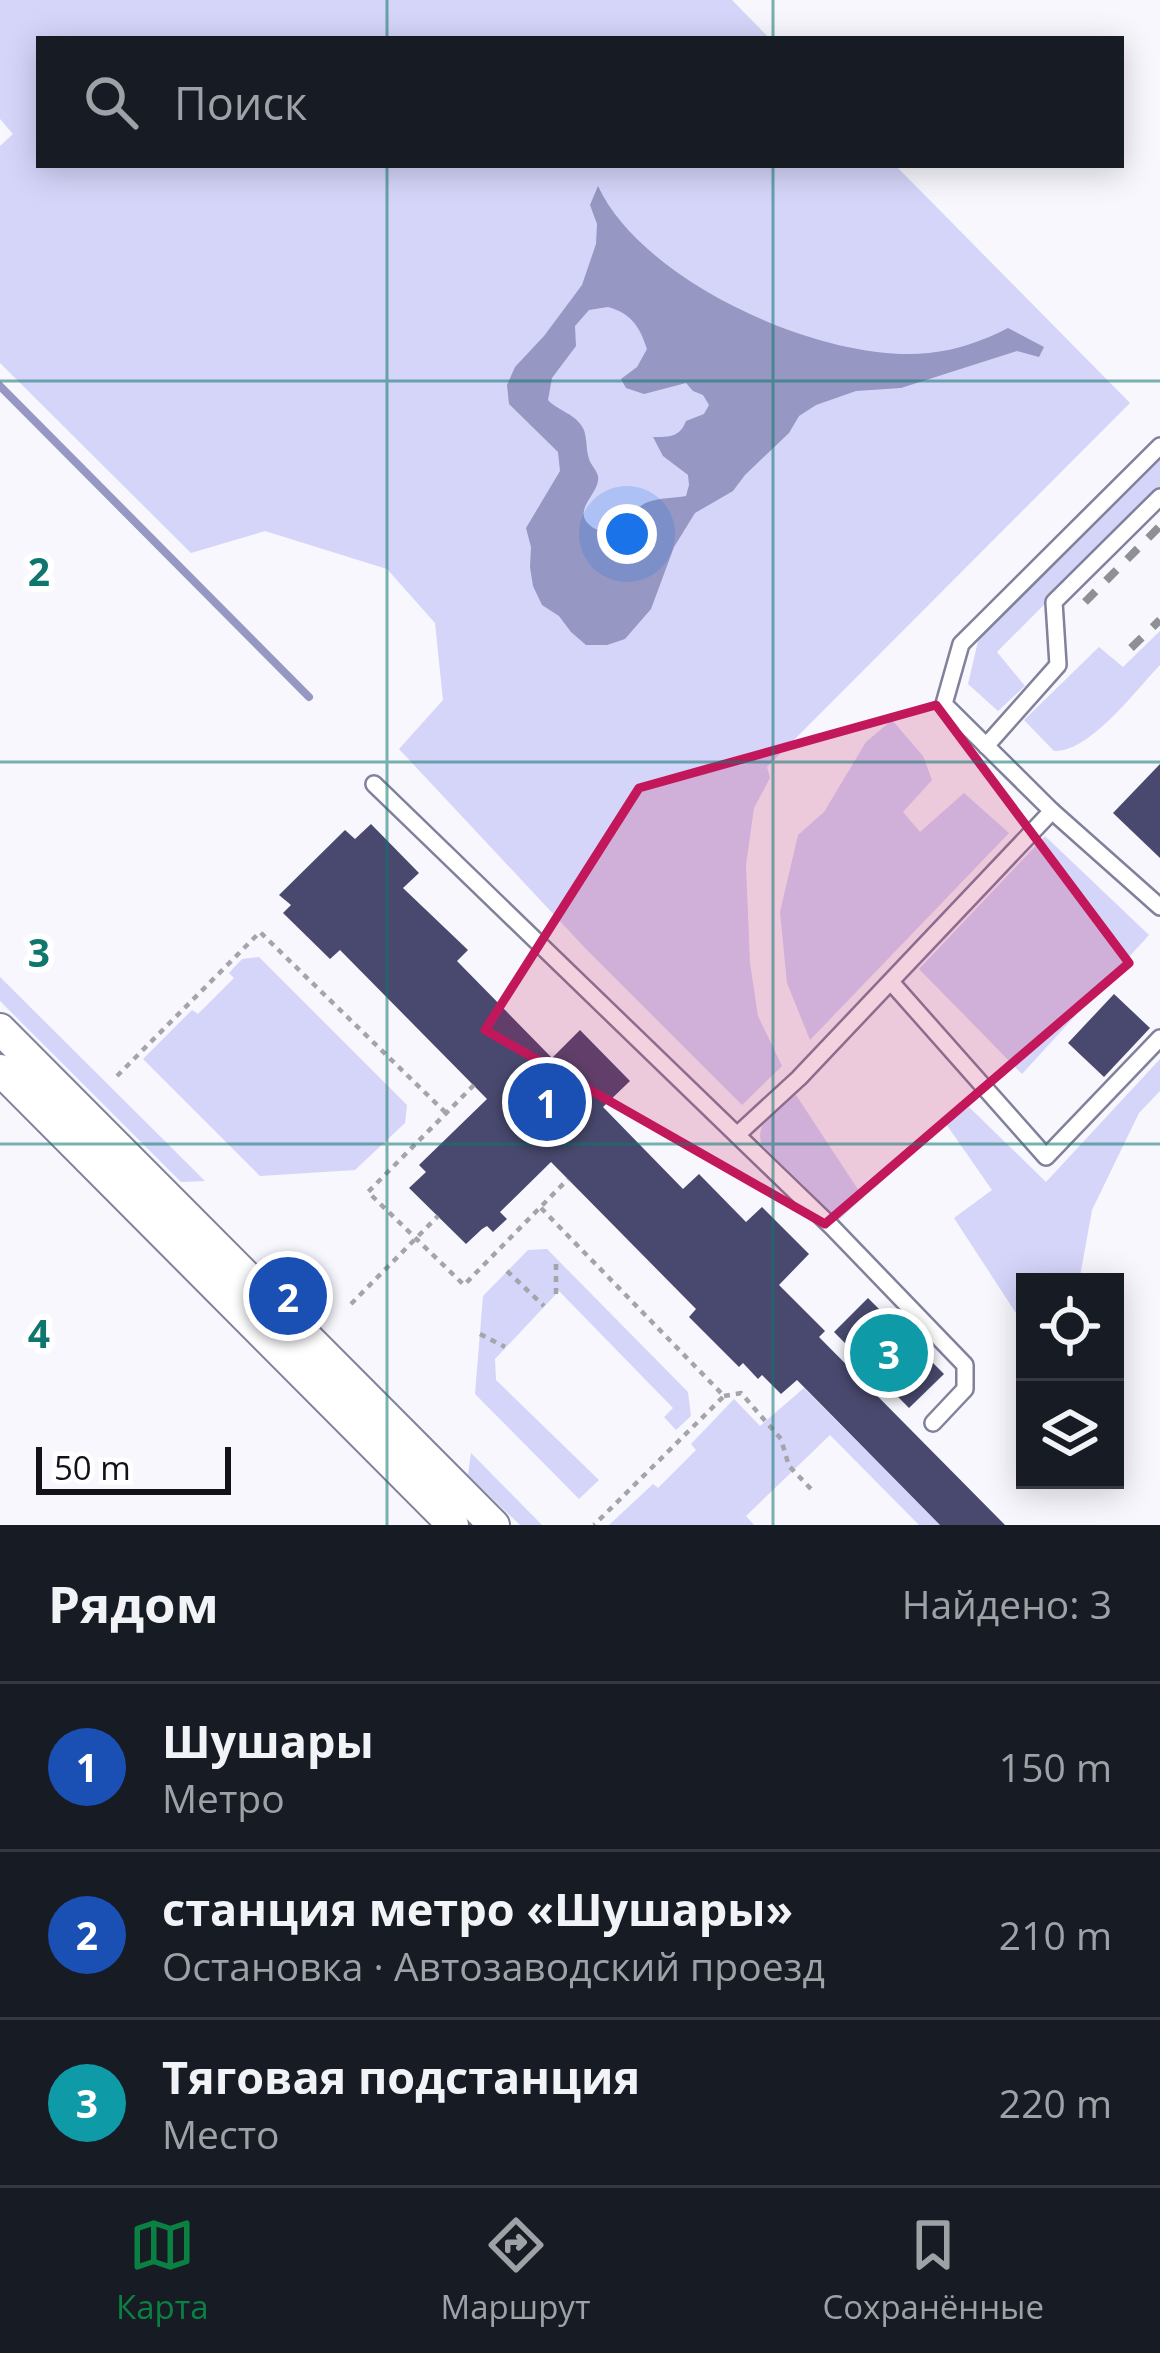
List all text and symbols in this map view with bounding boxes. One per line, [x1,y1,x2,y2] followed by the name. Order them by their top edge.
[36,36,1124,168] search box
[78,69,144,135] icon: search
[174,72,307,133] text: Поиск
[597,504,657,564] your location
[28,544,50,597] text: 2
[28,925,50,978] text: 3
[508,1057,586,1147] pin: 1
[249,1251,327,1341] pin: 2
[1016,1273,1124,1489] map controls
[1016,1273,1124,1381] button: locate
[28,1306,50,1359] text: 4
[850,1308,928,1398] pin: 3
[1016,1381,1124,1489] button: layers
[36,1441,231,1494] scale bar
[54,1445,131,1490] text: 50 m
[48,1568,219,1638] text: Рядом
[902,1577,1112,1630] text: Найдено: 3
[162,1710,374,1771] text: Шушары
[76,1740,98,1793] text: 1
[999,1740,1112,1793] text: 150 m
[162,1771,285,1824] text: Метро
[162,1878,793,1939] text: станция метро «Шушары»
[76,1908,98,1961] text: 2
[999,1908,1112,1961] text: 210 m
[162,1939,825,1992] text: Остановка · Автозаводский проезд
[162,2046,640,2107] text: Тяговая подстанция
[76,2076,98,2129] text: 3
[999,2076,1112,2129] text: 220 m
[162,2107,279,2160] text: Место
[116,2212,209,2329] tab: Карта
[441,2212,590,2329] tab: Маршрут
[822,2212,1044,2329] tab: Сохранённые

